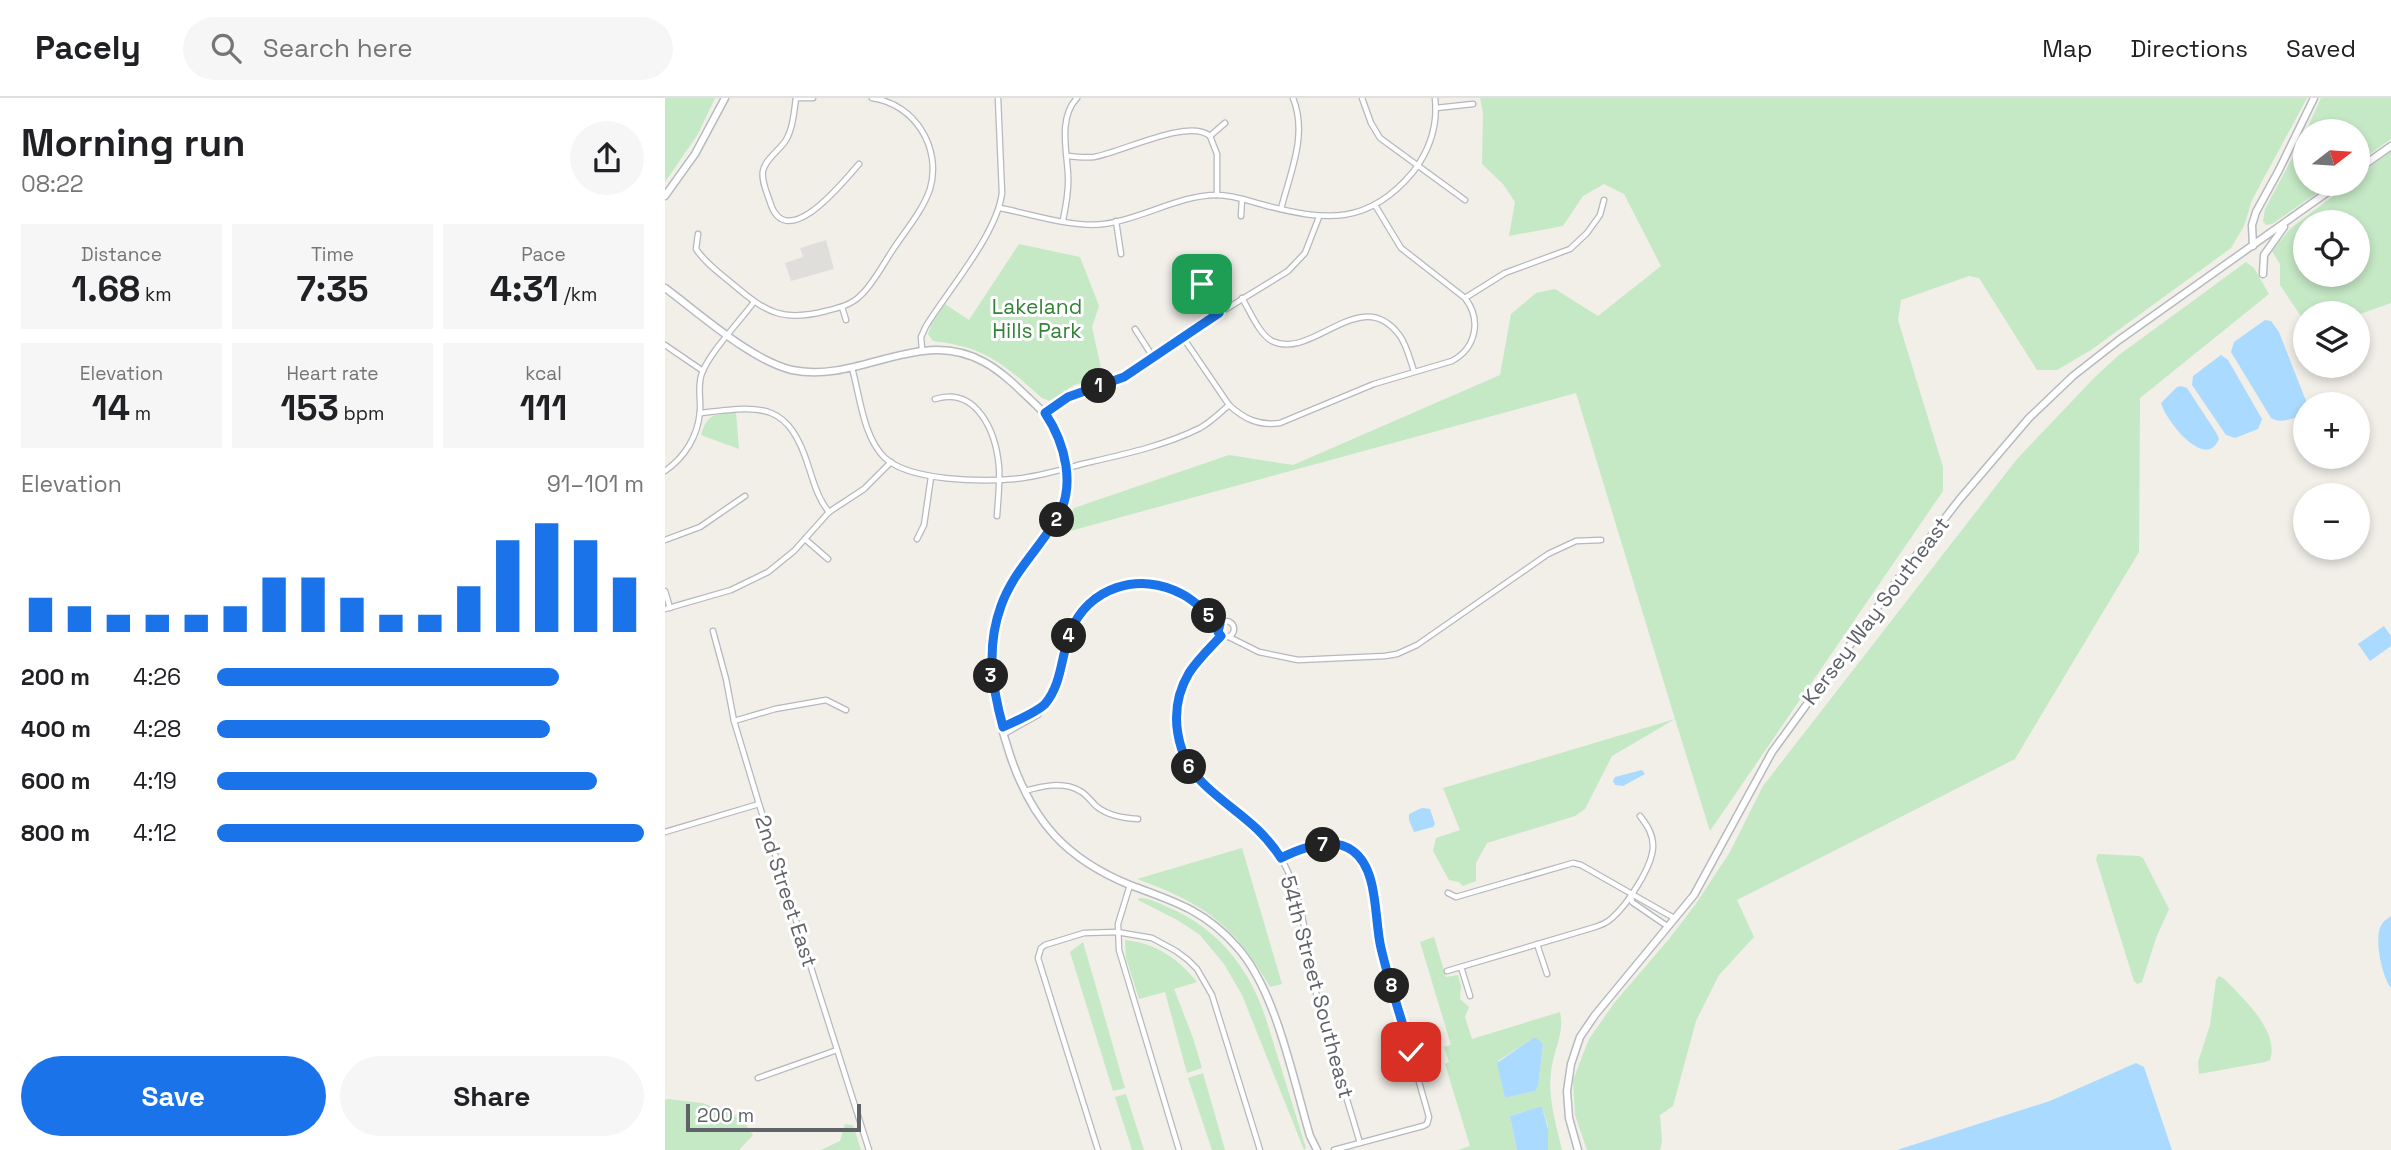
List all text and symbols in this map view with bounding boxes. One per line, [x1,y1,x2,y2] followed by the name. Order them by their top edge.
[183,17,673,80] search box
[35,27,141,69] text: Pacely
[207,29,245,67] icon: search
[263,31,413,65] text: Search here
[2042,33,2092,64] text: Map
[2130,33,2248,64] text: Directions
[2286,33,2356,64] text: Saved
[21,119,246,167] text: Morning run
[2293,119,2369,196] north arrow
[2293,119,2370,560] map controls
[570,121,644,195] button: share
[21,169,84,199] text: 08:22
[2293,210,2370,287] button: locate
[81,242,162,267] text: Distance
[311,242,354,267] text: Time
[521,242,566,267] text: Pace
[1172,254,1232,314] pin
[1183,265,1221,303] icon: arrive
[72,267,140,311] text: 1.68
[296,267,369,311] text: 7:35
[490,267,559,311] text: 4:31
[140,282,171,307] text: km
[559,282,597,307] text: /km
[992,293,1082,344] park label: Lakeland Hills Park
[2293,301,2370,378] button: layers
[80,361,163,386] text: Elevation
[286,361,379,386] text: Heart rate
[525,361,562,386] text: kcal
[1081,368,1117,404] pin: 1
[1094,373,1103,398] text: 1
[92,386,130,430] text: 14
[281,386,339,430] text: 153
[520,386,567,430] text: 111
[2293,392,2370,469] button: +
[130,401,151,426] text: m
[339,401,384,426] text: bpm
[21,469,122,499] text: Elevation
[547,469,644,499] text: 91–101 m
[2293,483,2370,560] button: −
[1039,502,1075,538] pin: 2
[1051,507,1062,532] text: 2
[1796,511,1955,710] street label: Kersey Way Southeast
[1191,598,1227,634] pin: 5
[1203,603,1214,628] text: 5
[1051,618,1087,654] pin: 4
[1062,623,1075,648] text: 4
[973,658,1009,694] pin: 3
[21,662,90,692] text: 200 m
[133,662,181,692] text: 4:26
[985,663,996,688] text: 3
[21,714,91,744] text: 400 m
[133,714,181,744] text: 4:28
[1171,750,1207,784] pin: 6
[1183,754,1194,779] text: 6
[21,766,91,796] text: 600 m
[133,766,177,796] text: 4:19
[749,811,824,970] street label: 2nd Street East
[21,818,90,848] text: 800 m
[133,818,177,848] text: 4:12
[1305,828,1341,862] pin: 7
[1317,832,1328,857] text: 7
[1275,873,1360,1101] street label: 54th Street Southeast
[1375,968,1409,1004] pin: 8
[1386,973,1397,998] text: 8
[1381,1022,1441,1082] pin
[1392,1033,1430,1071] icon: check
[21,1056,326,1136] button: Save
[340,1056,644,1136] button: Share
[686,1101,861,1133] scale bar
[697,1103,754,1128] text: 200 m

